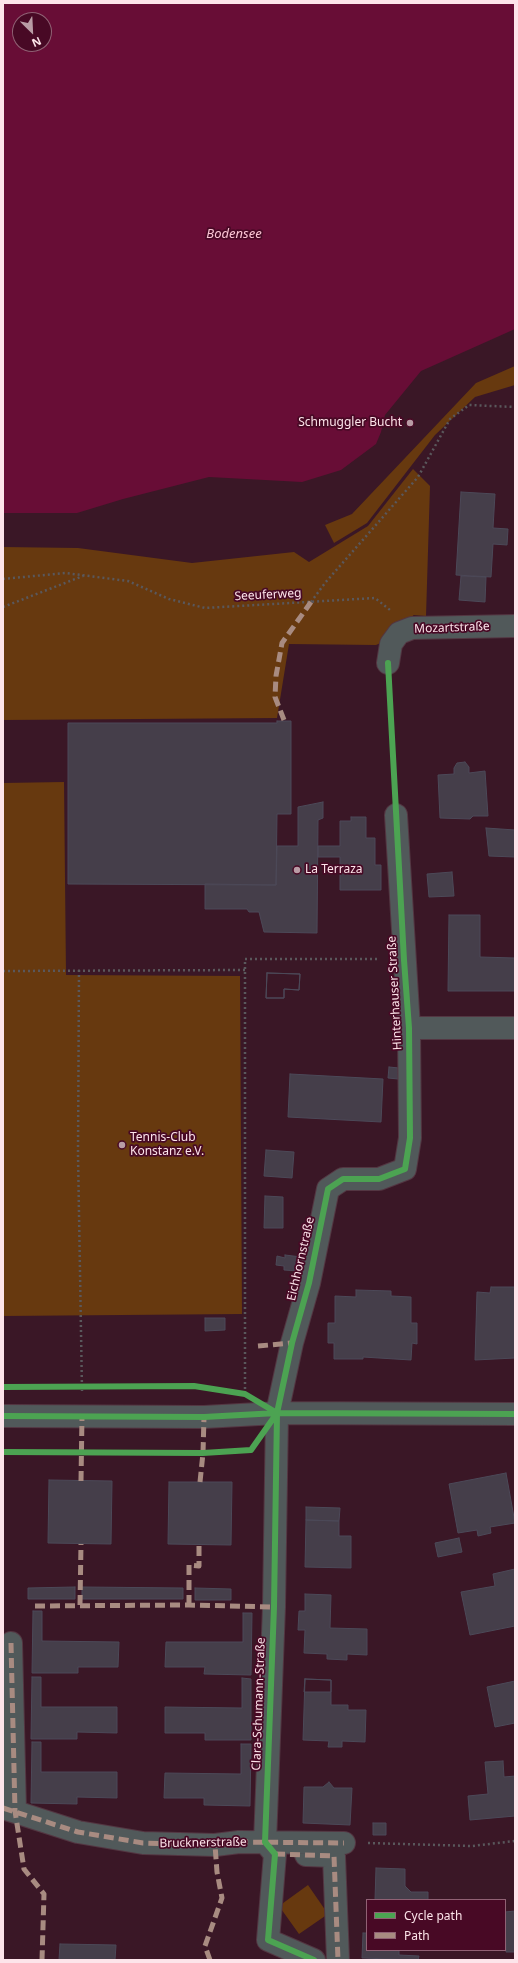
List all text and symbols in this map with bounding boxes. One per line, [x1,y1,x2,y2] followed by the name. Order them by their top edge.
[12,12,52,52] north arrow
[30,34,44,51] text: N
[206,226,262,242] water label: Bodensee
[298,416,402,430] place label: Schmuggler Bucht
[405,418,415,428] marker: Schmuggler Bucht
[234,586,302,604] street label: Seeuferweg
[414,619,490,637] street label: Mozartstraße
[305,863,363,877] place label: La Terraza
[292,865,302,875] marker: La Terraza
[385,936,405,1050] street label: Hinterhauser Straße
[130,1131,204,1159] place label: Tennis-Club Konstanz e.V.
[117,1140,127,1150] marker: Tennis-Club Konstanz e.V.
[284,1216,318,1302] street label: Eichhornstraße
[249,1637,269,1771] street label: Clara-Schumann-Straße
[159,1835,247,1851] street label: Brucknerstraße
[366,1899,506,1951] legend
[404,1907,462,1924] text: Cycle path
[404,1927,430,1944] text: Path

